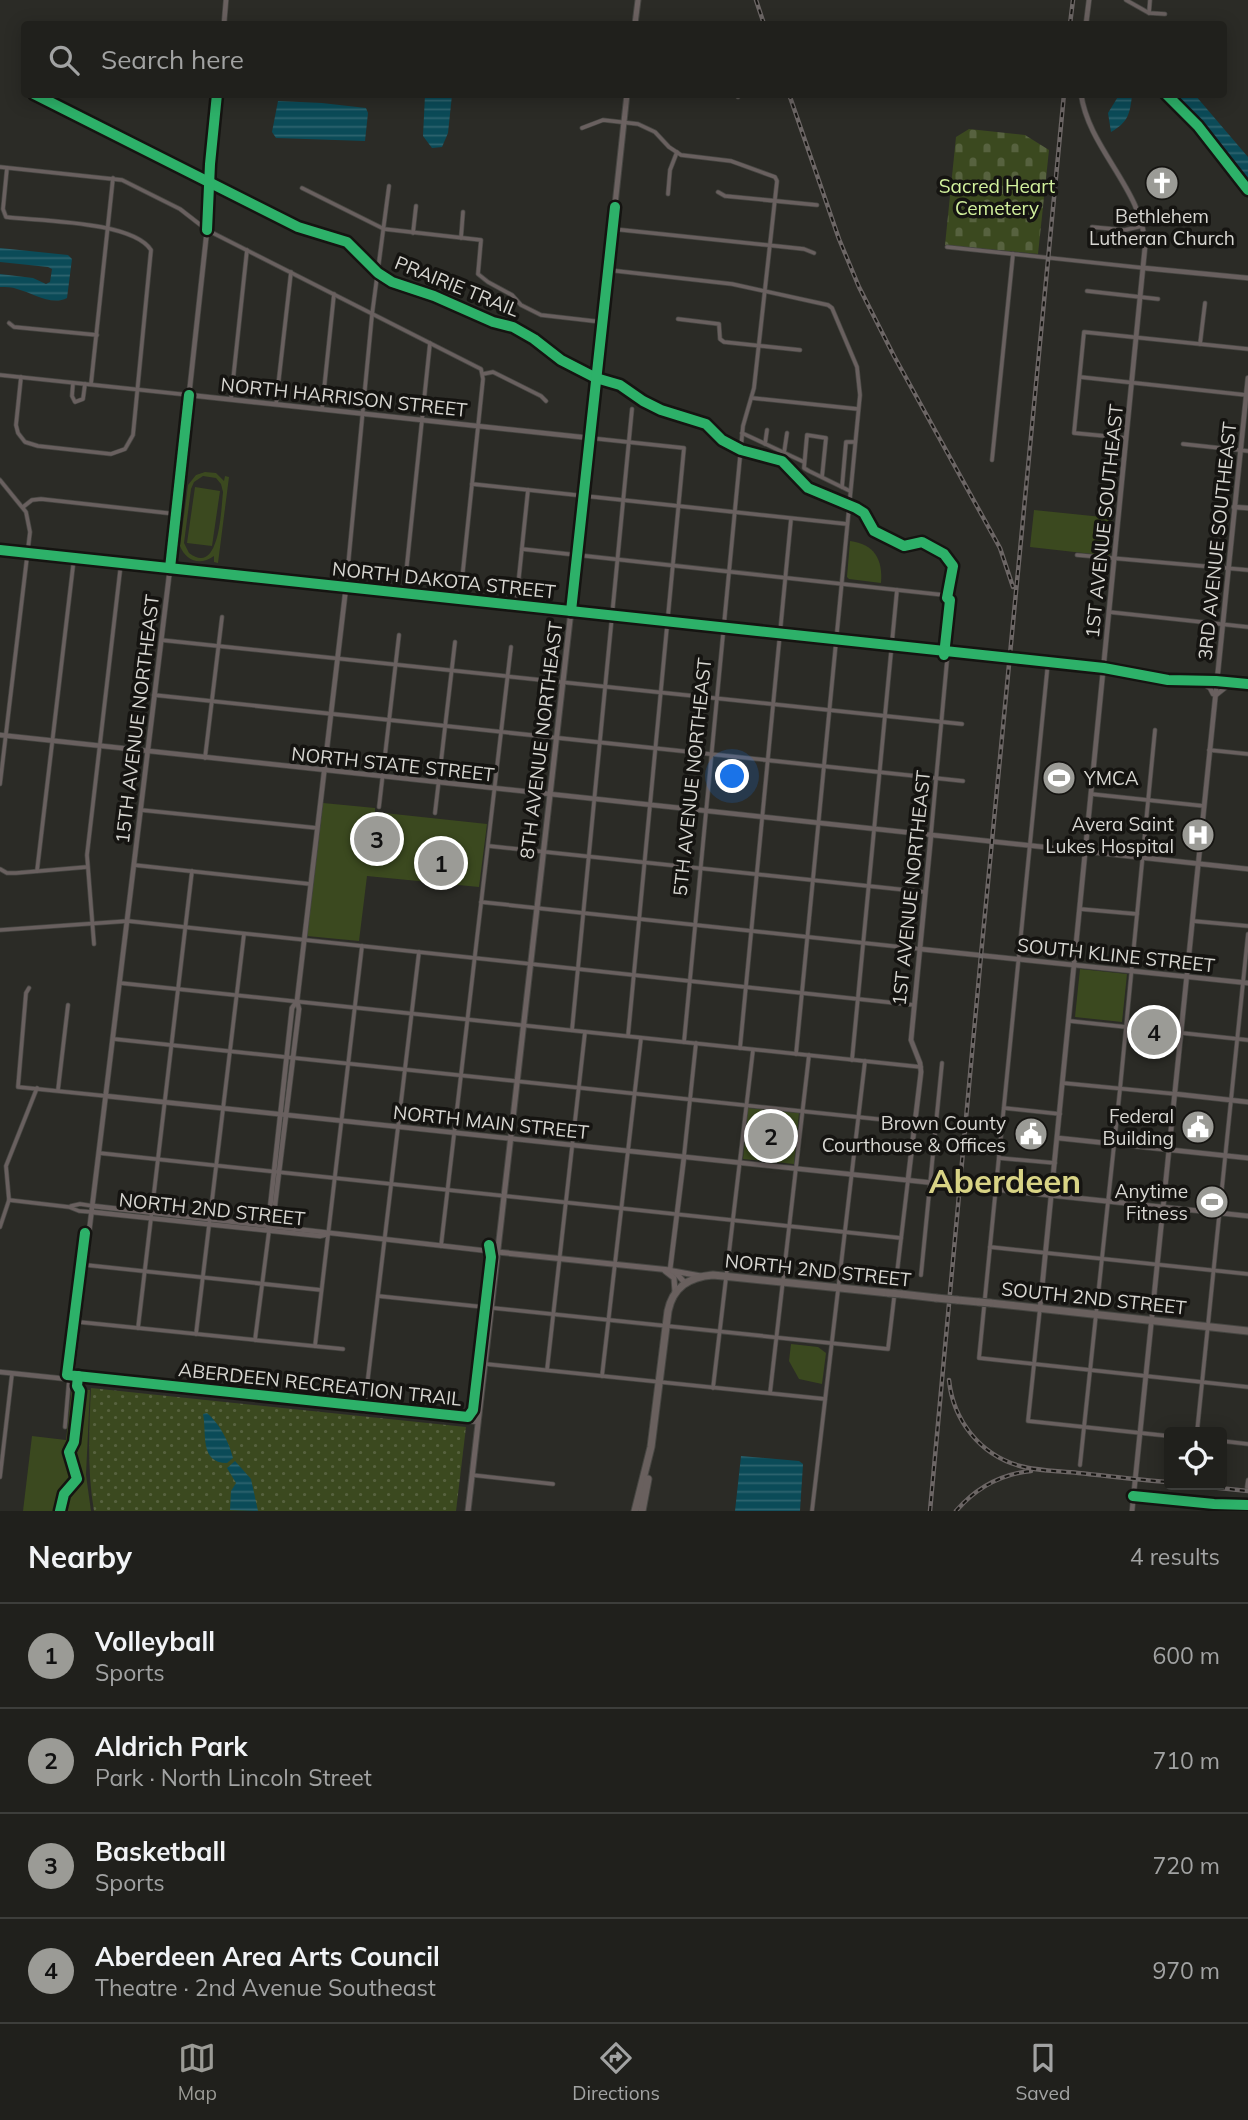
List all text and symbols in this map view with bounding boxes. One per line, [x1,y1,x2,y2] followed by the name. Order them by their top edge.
[21,21,1227,98] search box
[45,41,83,79] icon: search
[101,43,244,76] text: Search here
[1143,164,1181,202] church icon: Bethlehem Lutheran Church
[939,174,1056,220] park label: Sacred Heart Cemetery
[1089,204,1235,250] place label: Bethlehem Lutheran Church
[391,250,523,322] street label: PRAIRIE TRAIL
[220,372,469,422] street label: NORTH HARRISON STREET
[1080,402,1128,639] street label: 1ST AVENUE SOUTHEAST
[1193,420,1242,661] street label: 3RD AVENUE SOUTHEAST
[331,556,557,604] street label: NORTH DAKOTA STREET
[110,593,164,845] street label: 15TH AVENUE NORTHEAST
[515,619,568,860] street label: 8TH AVENUE NORTHEAST
[668,656,716,897] street label: 5TH AVENUE NORTHEAST
[290,741,496,787] street label: NORTH STATE STREET
[715,759,749,793] your location
[1040,759,1078,797] sports icon: YMCA
[1083,766,1139,790] place label: YMCA
[887,769,935,1007] street label: 1ST AVENUE NORTHEAST
[1045,812,1174,858] place label: Avera Saint Lukes Hospital
[354,813,400,865] pin: 3
[1179,816,1217,854] hospital icon: Avera Saint Lukes Hospital
[418,837,464,889] pin: 1
[1016,933,1217,977] street label: SOUTH KLINE STREET
[1131,1006,1177,1058] pin: 4
[392,1100,591,1144] street label: NORTH MAIN STREET
[1103,1104,1174,1150] place label: Federal Building
[1179,1108,1217,1146] public building icon: Federal Building
[748,1110,794,1162] pin: 2
[822,1111,1006,1157] place label: Brown County Courthouse & Offices
[1012,1115,1050,1153] public building icon: Brown County Courthouse & Offices
[929,1160,1081,1201] district label: Aberdeen
[1115,1179,1188,1225] place label: Anytime Fitness
[1193,1183,1231,1221] sports icon: Anytime Fitness
[118,1187,307,1231] street label: NORTH 2ND STREET
[724,1248,913,1292] street label: NORTH 2ND STREET
[1000,1276,1188,1320] street label: SOUTH 2ND STREET
[177,1357,463,1411] street label: ABERDEEN RECREATION TRAIL
[1164,1427,1227,1490] map controls
[1164,1427,1227,1490] button: locate
[28,1538,132,1576] text: Nearby
[1130,1542,1220,1571] text: 4 results
[95,1625,215,1658] text: Volleyball
[44,1641,58,1670] text: 1
[1152,1641,1220,1670] text: 600 m
[95,1658,165,1687] text: Sports
[95,1730,248,1763] text: Aldrich Park
[44,1746,58,1775] text: 2
[1152,1746,1220,1775] text: 710 m
[95,1763,372,1792] text: Park · North Lincoln Street
[95,1835,226,1868] text: Basketball
[44,1851,58,1880] text: 3
[1152,1851,1220,1880] text: 720 m
[95,1868,165,1897] text: Sports
[95,1940,440,1973] text: Aberdeen Area Arts Council
[44,1956,58,1985] text: 4
[1152,1956,1220,1985] text: 970 m
[95,1973,436,2002] text: Theatre · 2nd Avenue Southeast
[178,2039,217,2105] tab: Map
[572,2039,660,2105] tab: Directions
[1015,2039,1070,2105] tab: Saved

